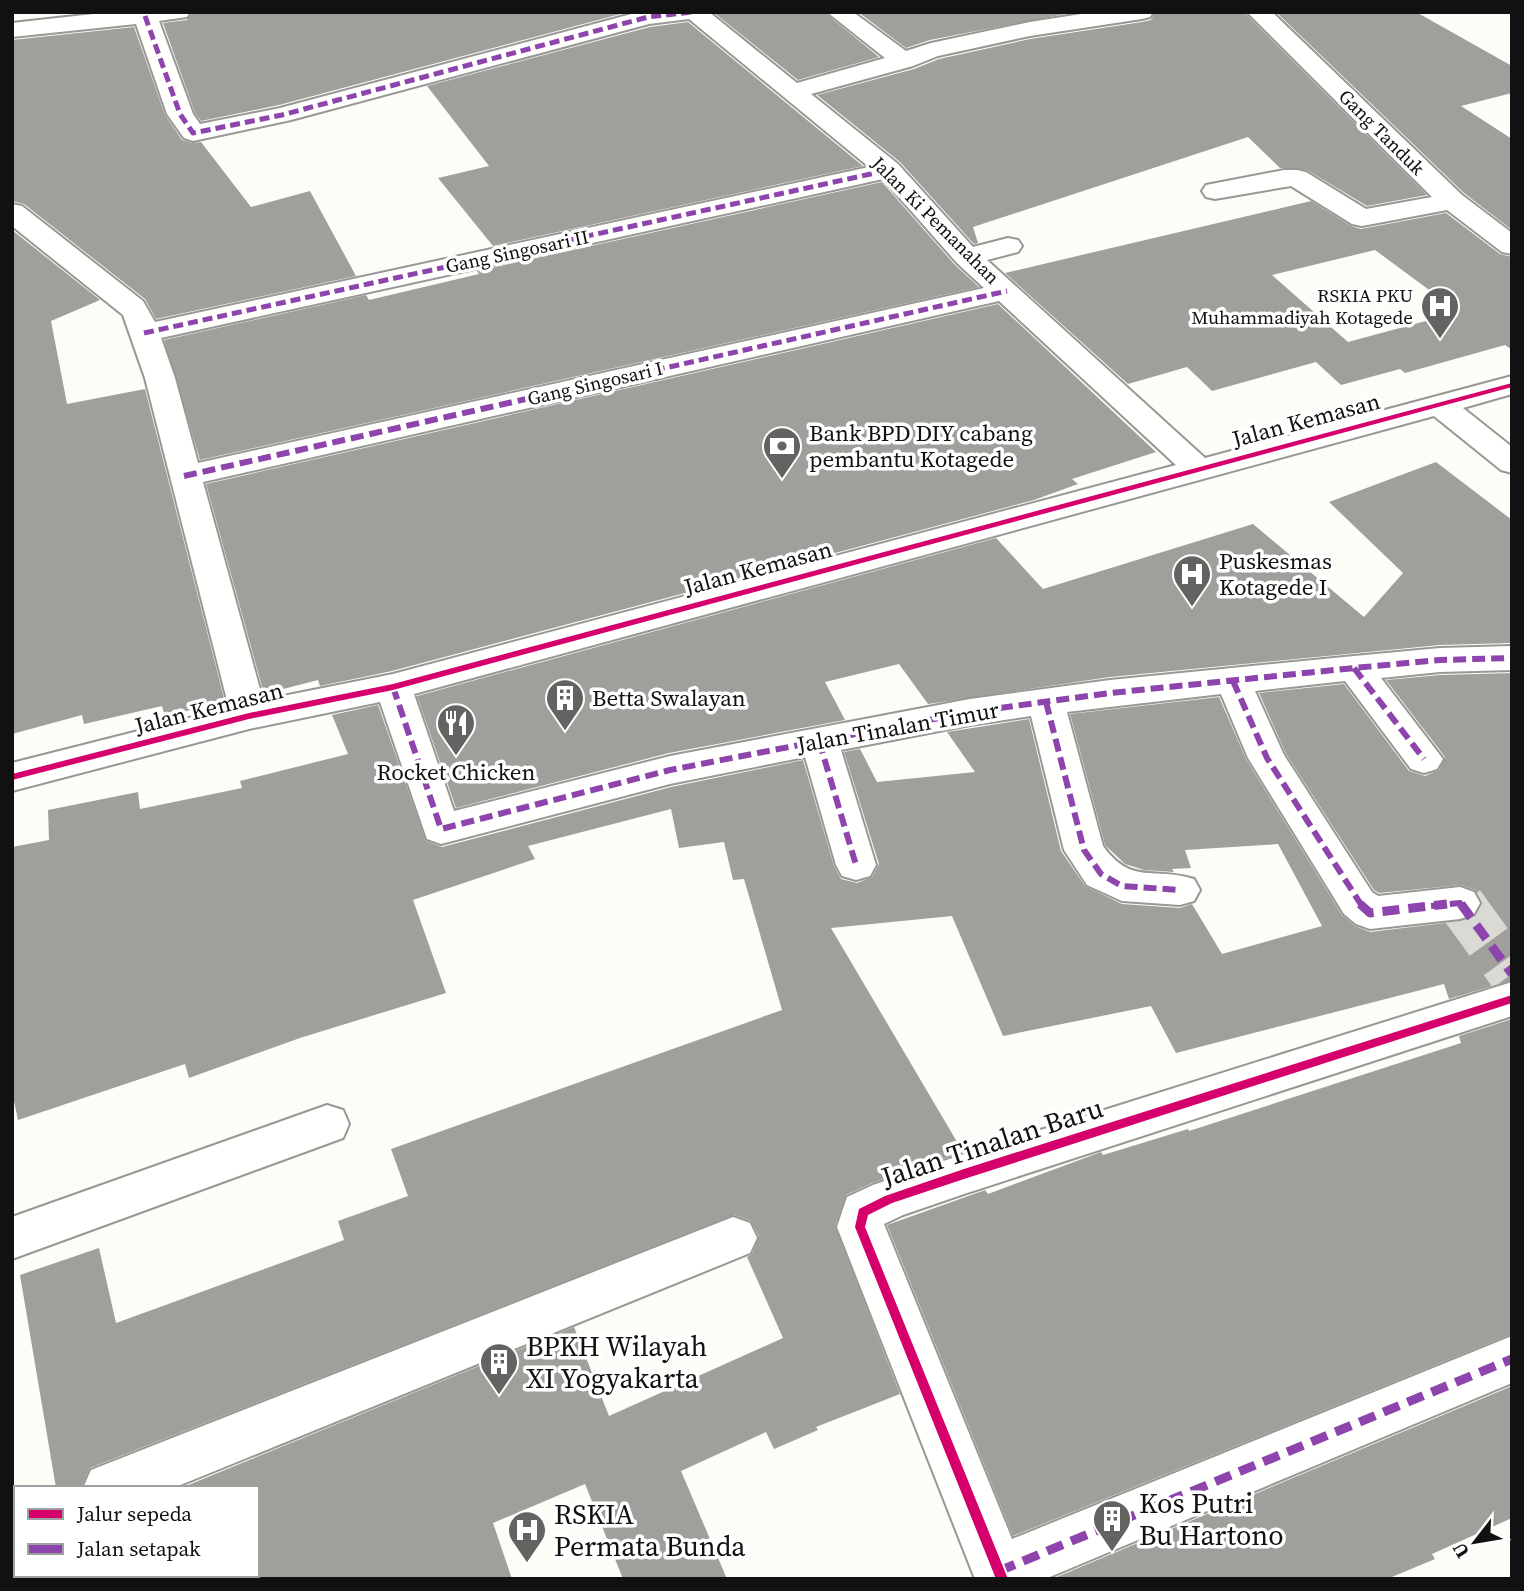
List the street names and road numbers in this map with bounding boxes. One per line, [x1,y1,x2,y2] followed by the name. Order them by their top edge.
[1333,83,1431,181] street label: Gang Tanduk
[866,150,1006,290] street label: Jalan Ki Pemanahan
[443,223,591,279] street label: Gang Singosari II
[525,355,665,411] street label: Gang Singosari I
[1228,385,1384,455] street label: Jalan Kemasan
[680,533,836,603] street label: Jalan Kemasan
[131,674,287,742] street label: Jalan Kemasan
[793,693,1002,761] street label: Jalan Tinalan Timur
[875,1088,1108,1196] street label: Jalan Tinalan Baru

